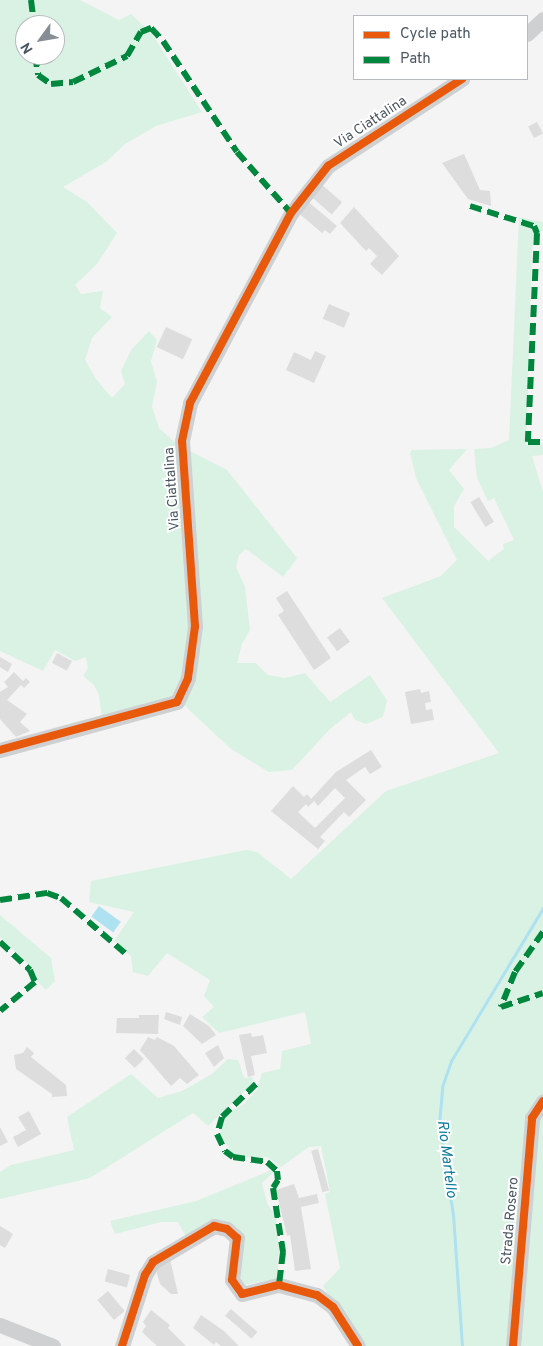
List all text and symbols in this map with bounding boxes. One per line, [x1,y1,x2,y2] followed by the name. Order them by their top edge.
[15,15,65,65] north arrow
[353,15,528,80] legend
[400,25,471,44] text: Cycle path
[18,39,38,56] text: N
[400,50,431,69] text: Path
[332,93,410,153] street label: Via Ciattalina
[162,447,184,531] street label: Via Ciattalina
[432,1119,460,1199] water label: Rio Martello
[499,1176,523,1266] street label: Strada Rosero

